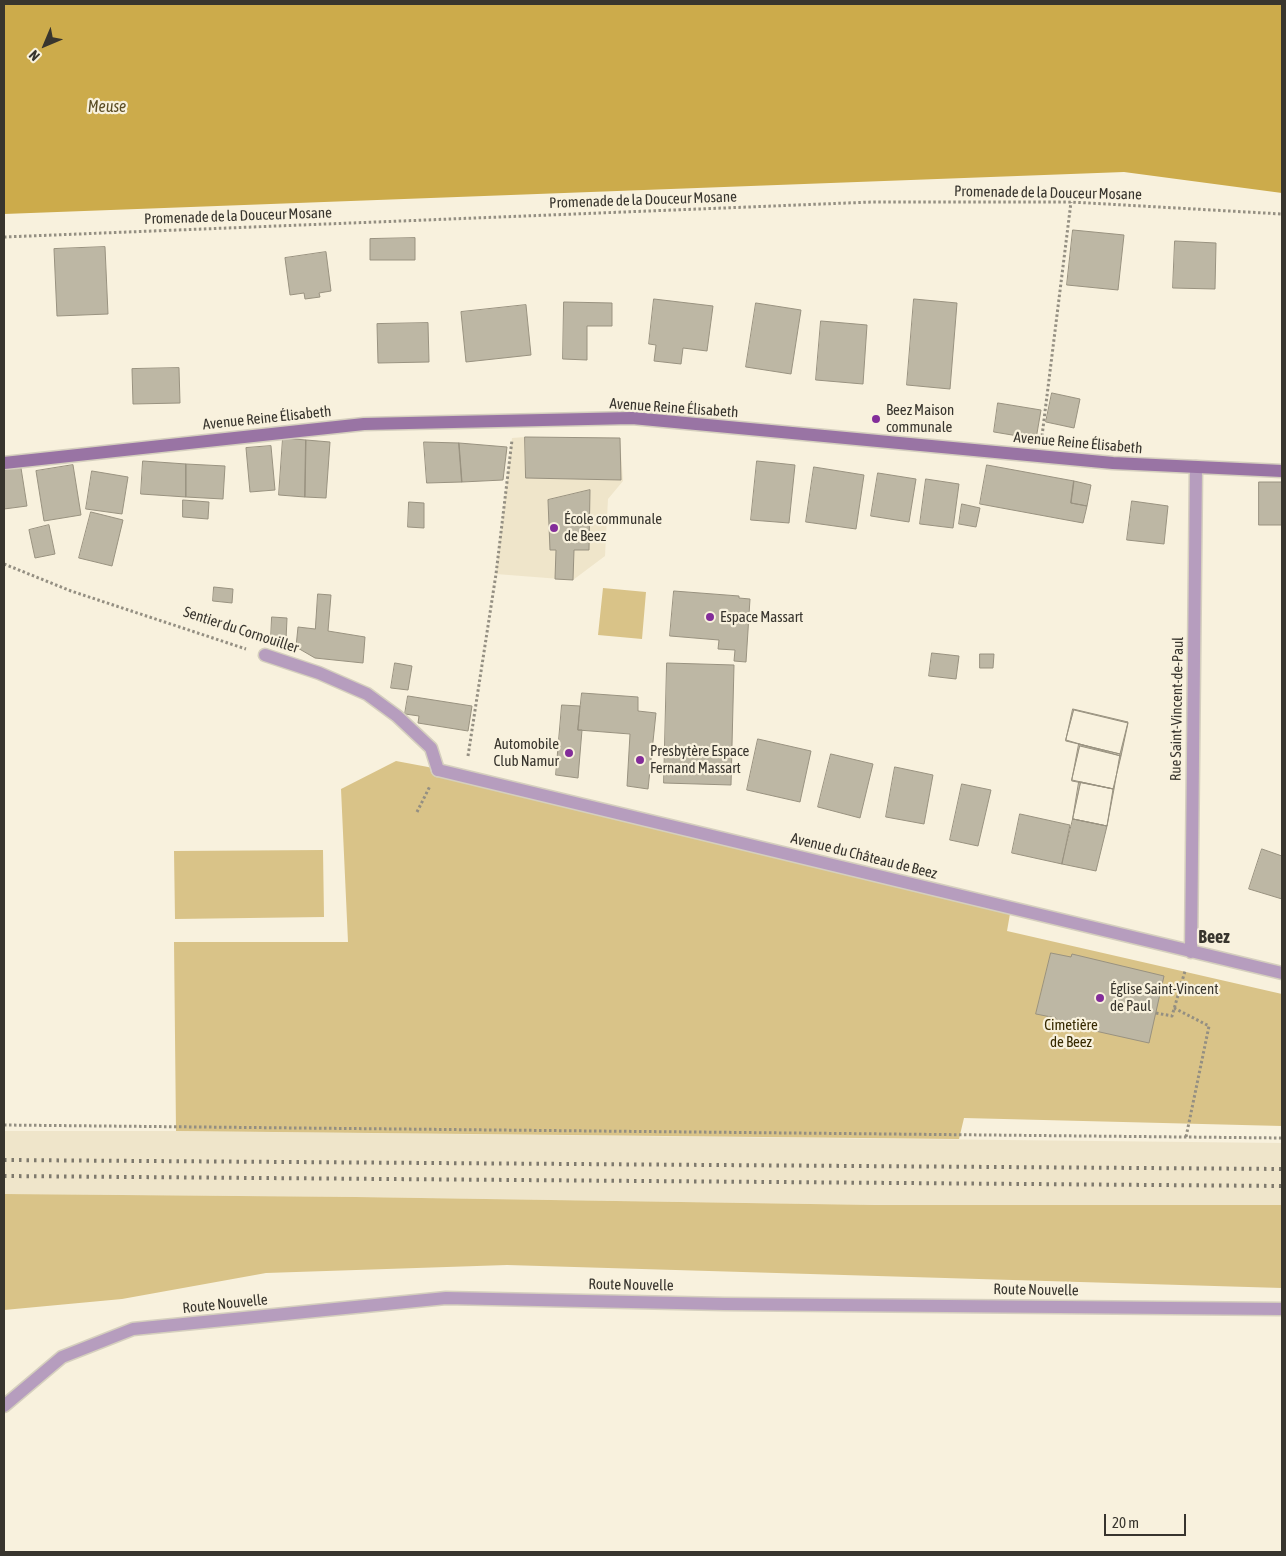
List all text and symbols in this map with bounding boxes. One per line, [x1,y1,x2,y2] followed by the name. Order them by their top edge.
[20,20,70,70] north arrow
[26,47,43,64] text: N
[88,97,126,117] water label: Meuse
[954,182,1142,204] street label: Promenade de la Douceur Mosane
[549,188,737,212] street label: Promenade de la Douceur Mosane
[144,204,332,228] street label: Promenade de la Douceur Mosane
[609,395,739,421] street label: Avenue Reine Élisabeth
[886,401,954,436] place label: Beez Maison communale
[202,402,332,434] street label: Avenue Reine Élisabeth
[870,413,882,425] marker: Beez Maison communale
[1013,428,1143,458] street label: Avenue Reine Élisabeth
[564,510,662,545] place label: École communale de Beez
[548,522,560,534] marker: École communale de Beez
[181,603,301,657] street label: Sentier du Cornouiller
[720,608,803,626] place label: Espace Massart
[704,611,716,623] marker: Espace Massart
[1167,637,1187,781] street label: Rue Saint-Vincent-de-Paul
[494,735,559,770] place label: Automobile Club Namur
[650,742,749,777] place label: Presbytère Espace Fernand Massart
[563,747,575,759] marker: Automobile Club Namur
[634,754,646,766] marker: Presbytère Espace Fernand Massart
[789,829,939,883] street label: Avenue du Château de Beez
[1198,926,1230,948] district label: Beez
[1110,980,1219,1015] place label: Église Saint-Vincent de Paul
[1094,992,1106,1004] marker: Église Saint-Vincent de Paul
[1044,1016,1098,1051] park label: Cimetière de Beez
[588,1275,674,1295] street label: Route Nouvelle
[993,1280,1079,1300] street label: Route Nouvelle
[182,1291,268,1317] street label: Route Nouvelle
[1106,1504,1188,1536] scale bar
[1112,1514,1139,1531] text: 20 m

